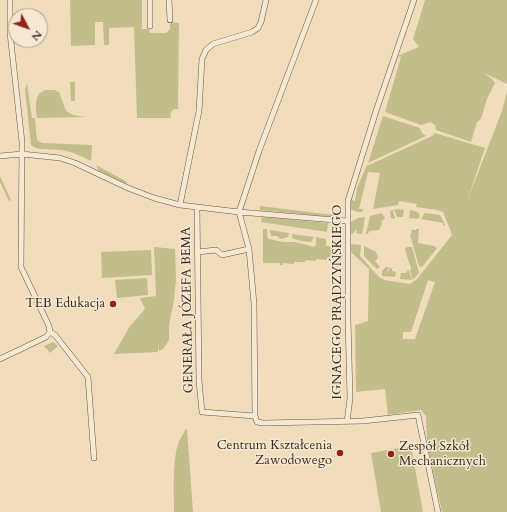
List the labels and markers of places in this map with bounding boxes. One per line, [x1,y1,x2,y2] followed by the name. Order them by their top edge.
[25,296,105,312] place label: TEB Edukacja
[108,299,118,309] marker: TEB Edukacja
[217,438,332,469] place label: Centrum Kształcenia Zawodowego
[399,439,486,470] place label: Zespół Szkół Mechanicznych
[335,448,345,458] marker: Centrum Kształcenia Zawodowego
[386,449,396,459] marker: Zespół Szkół Mechanicznych

